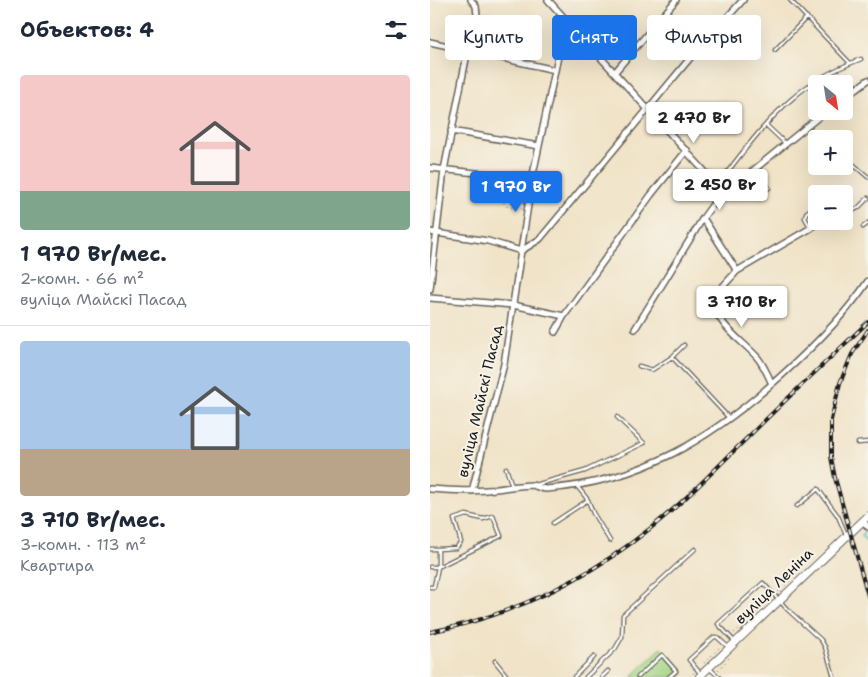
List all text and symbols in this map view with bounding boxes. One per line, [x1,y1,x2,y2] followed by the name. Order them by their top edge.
[445,15,542,60] chip: Купить
[552,15,637,60] chip: Снять
[647,15,761,60] chip: Фильтры
[20,16,154,44] text: Объектов: 4
[382,16,410,44] icon: filters
[808,75,852,120] north arrow
[808,75,853,230] map controls
[642,102,746,144] pin: 2 470 Br
[657,107,731,128] text: 2 470 Br
[170,108,260,198] icon: home
[808,130,853,175] button: +
[668,168,772,211] pin: 2 450 Br
[464,170,568,213] pin: 1 970 Br
[684,174,756,195] text: 2 450 Br
[481,176,551,197] text: 1 970 Br
[808,185,853,230] button: −
[20,240,167,268] text: 1 970 Br/мес.
[20,268,144,289] text: 2-комн. · 66 m²
[690,286,794,328] pin: 3 710 Br
[20,289,187,310] text: вуліца Майскі Пасад
[707,291,777,312] text: 3 710 Br
[453,322,507,479] street label: вуліца Майскі Пасад
[170,373,260,463] icon: home
[20,506,166,534] text: 3 710 Br/мес.
[20,534,146,555] text: 3-комн. · 113 m²
[730,543,818,629] street label: вуліца Леніна
[20,555,94,576] text: Квартира

